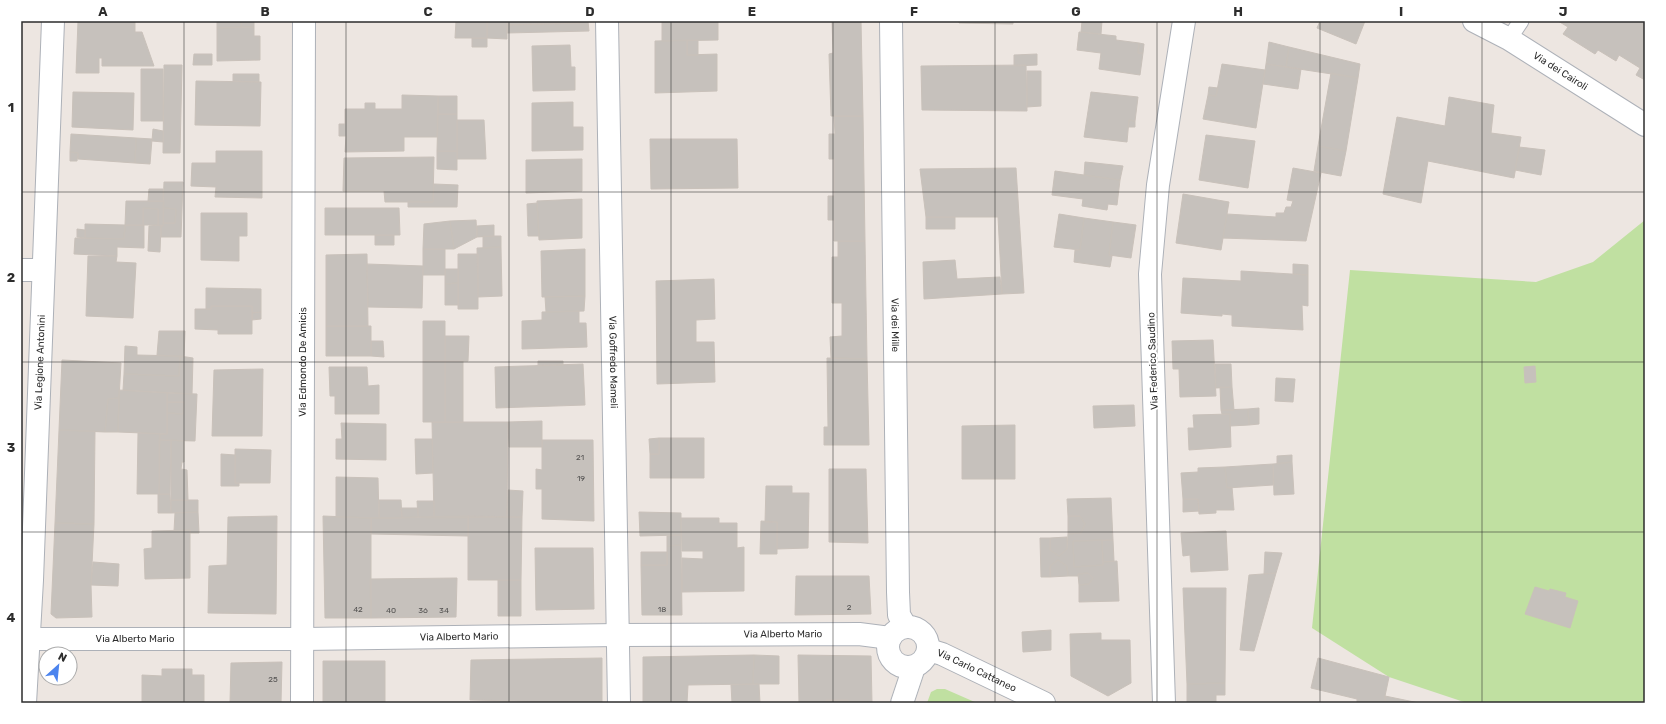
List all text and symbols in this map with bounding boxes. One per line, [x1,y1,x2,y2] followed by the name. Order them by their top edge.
[98,4,108,19] text: A
[260,4,270,19] text: B
[423,4,433,19] text: C
[585,4,595,19] text: D
[748,4,756,19] text: E
[910,4,918,19] text: F
[1071,4,1081,19] text: G
[1233,4,1243,19] text: H
[1399,4,1403,19] text: I
[1559,4,1567,19] text: J
[1531,50,1590,93] street label: Via dei Cairoli
[8,100,14,115] text: 1
[7,270,15,285] text: 2
[888,298,901,353] street label: Via dei Mille
[297,307,309,417] street label: Via Edmondo De Amicis
[1145,312,1161,410] street label: Via Federico Saudino
[32,314,48,410] street label: Via Legione Antonini
[606,316,620,408] street label: Via Goffredo Mameli
[7,440,16,455] text: 3
[576,453,584,462] house number: 21
[577,474,585,483] house number: 19
[847,603,852,612] house number: 2
[353,605,363,614] house number: 42
[658,605,666,614] house number: 18
[386,606,396,615] house number: 40
[418,606,428,615] house number: 36
[439,606,449,615] house number: 34
[7,610,16,625] text: 4
[744,628,823,640] street label: Via Alberto Mario
[420,631,499,644] street label: Via Alberto Mario
[96,633,175,645] street label: Via Alberto Mario
[38,646,78,686] north arrow
[936,647,1018,695] street label: Via Carlo Cattaneo
[56,650,69,665] text: N
[268,675,278,684] house number: 25

